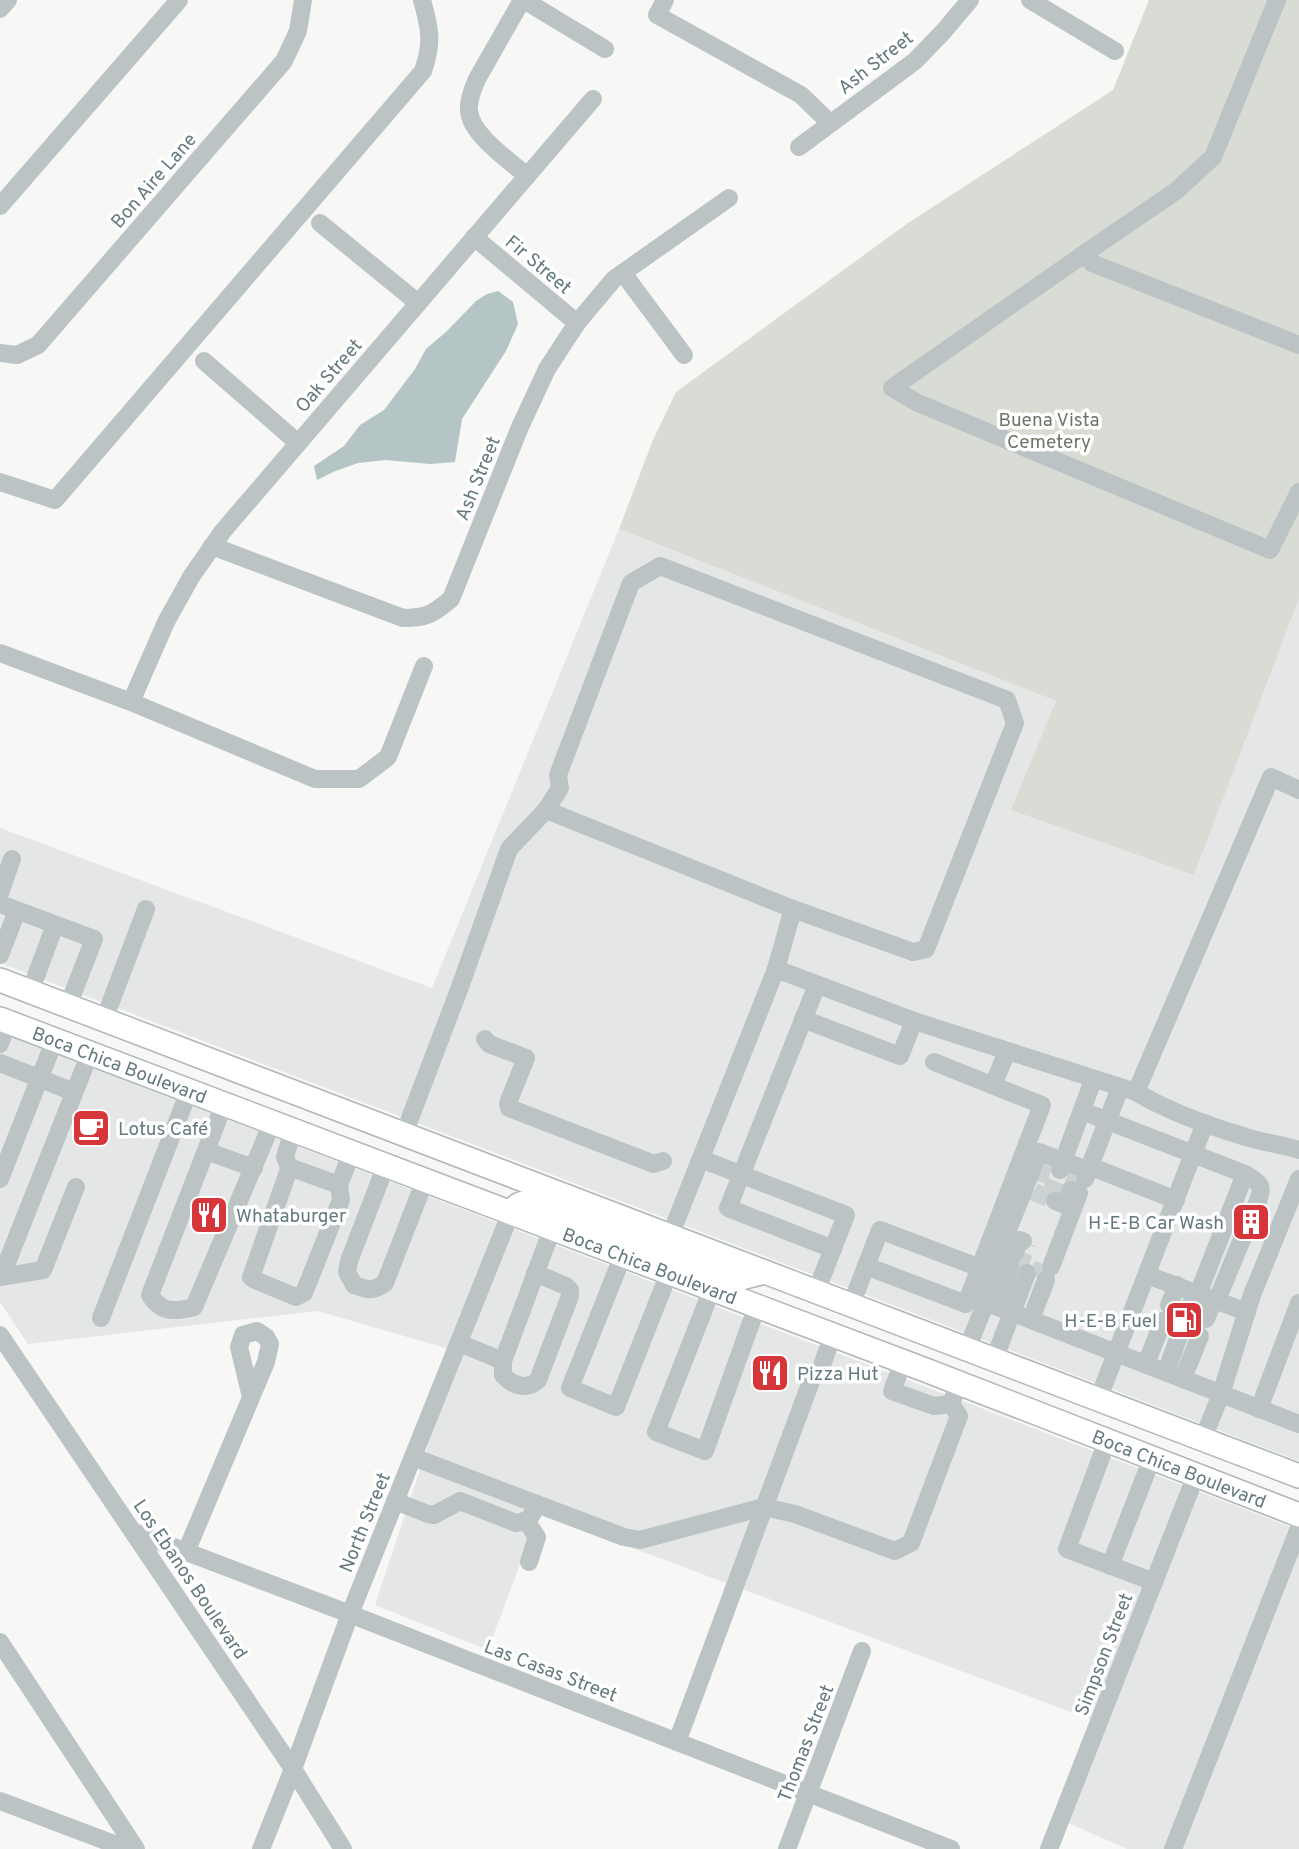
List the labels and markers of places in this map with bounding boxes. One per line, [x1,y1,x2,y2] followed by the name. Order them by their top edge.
[70,1107,112,1149] cafe icon: Lotus Café
[118,1118,208,1142] place label: Lotus Café
[188,1194,230,1236] restaurant icon: Whataburger
[1230,1201,1272,1243] building icon: H-E-B Car Wash
[236,1205,347,1229] place label: Whataburger
[1088,1212,1224,1236] place label: H-E-B Car Wash
[1163,1299,1205,1341] fuel station icon: H-E-B Fuel
[1064,1310,1157,1334] place label: H-E-B Fuel
[749,1352,791,1394] restaurant icon: Pizza Hut
[797,1363,879,1387] place label: Pizza Hut

